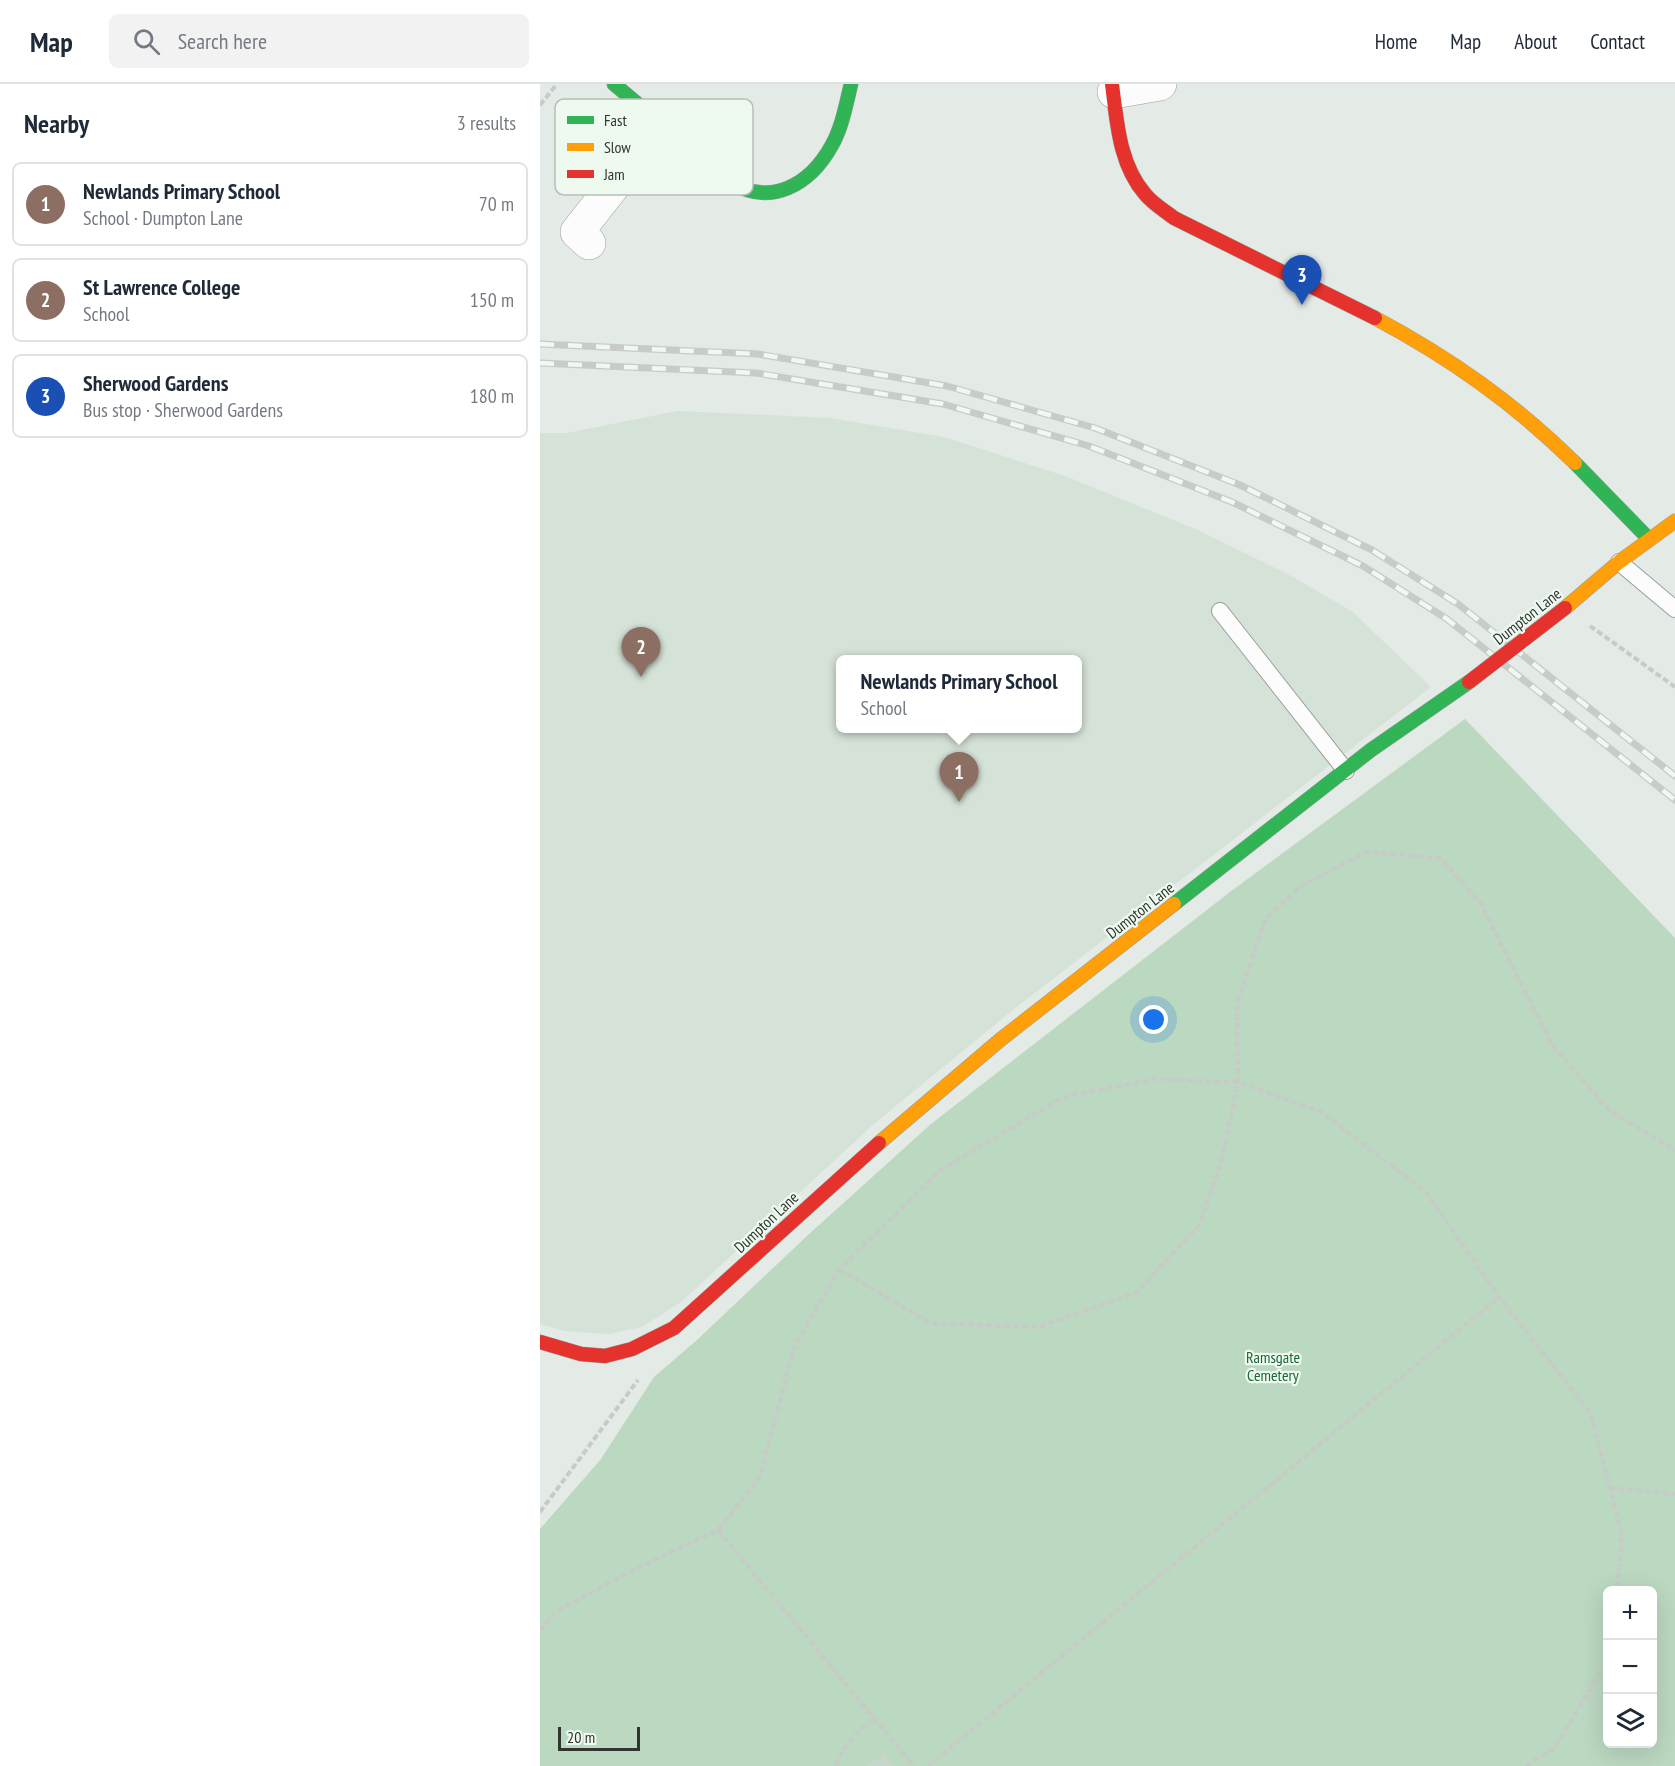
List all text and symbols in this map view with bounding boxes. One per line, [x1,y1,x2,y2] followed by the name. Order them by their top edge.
[109,14,529,68] search box
[30,23,73,60] text: Map
[130,25,163,58] icon: search
[178,27,267,55] text: Search here
[1375,28,1417,55] text: Home
[1450,28,1481,55] text: Map
[1514,28,1557,55] text: About
[1590,28,1645,55] text: Contact
[555,99,753,195] legend
[24,107,89,140] text: Nearby
[457,110,516,136] text: 3 results
[604,110,627,130] text: Fast
[604,137,631,157] text: Slow
[603,164,625,184] text: Jam
[83,177,280,205] text: Newlands Primary School
[41,191,50,217] text: 1
[479,191,514,217] text: 70 m
[83,205,243,231] text: School · Dumpton Lane
[1282,256,1322,305] pin: 3
[83,273,240,301] text: St Lawrence College
[41,287,50,313] text: 2
[470,287,514,313] text: 150 m
[83,301,129,327] text: School
[83,369,228,397] text: Sherwood Gardens
[41,383,50,409] text: 3
[470,383,514,409] text: 180 m
[83,397,283,423] text: Bus stop · Sherwood Gardens
[1489,583,1565,649] street label: Dumpton Lane
[622,628,660,677] pin: 2
[836,655,1082,733] popup
[860,667,1058,695] text: Newlands Primary School
[860,695,907,721] text: School
[940,752,978,802] pin: 1
[1102,877,1178,943] street label: Dumpton Lane
[1139,1005,1168,1034] your location
[730,1187,802,1257] street label: Dumpton Lane
[1246,1347,1300,1385] park label: Ramsgate Cemetery
[1603,1586,1657,1748] map controls
[1603,1586,1657,1640] button: +
[1603,1640,1657,1694] button: −
[1603,1694,1657,1748] button: layers
[558,1724,640,1752] scale bar
[567,1727,595,1747] text: 20 m

